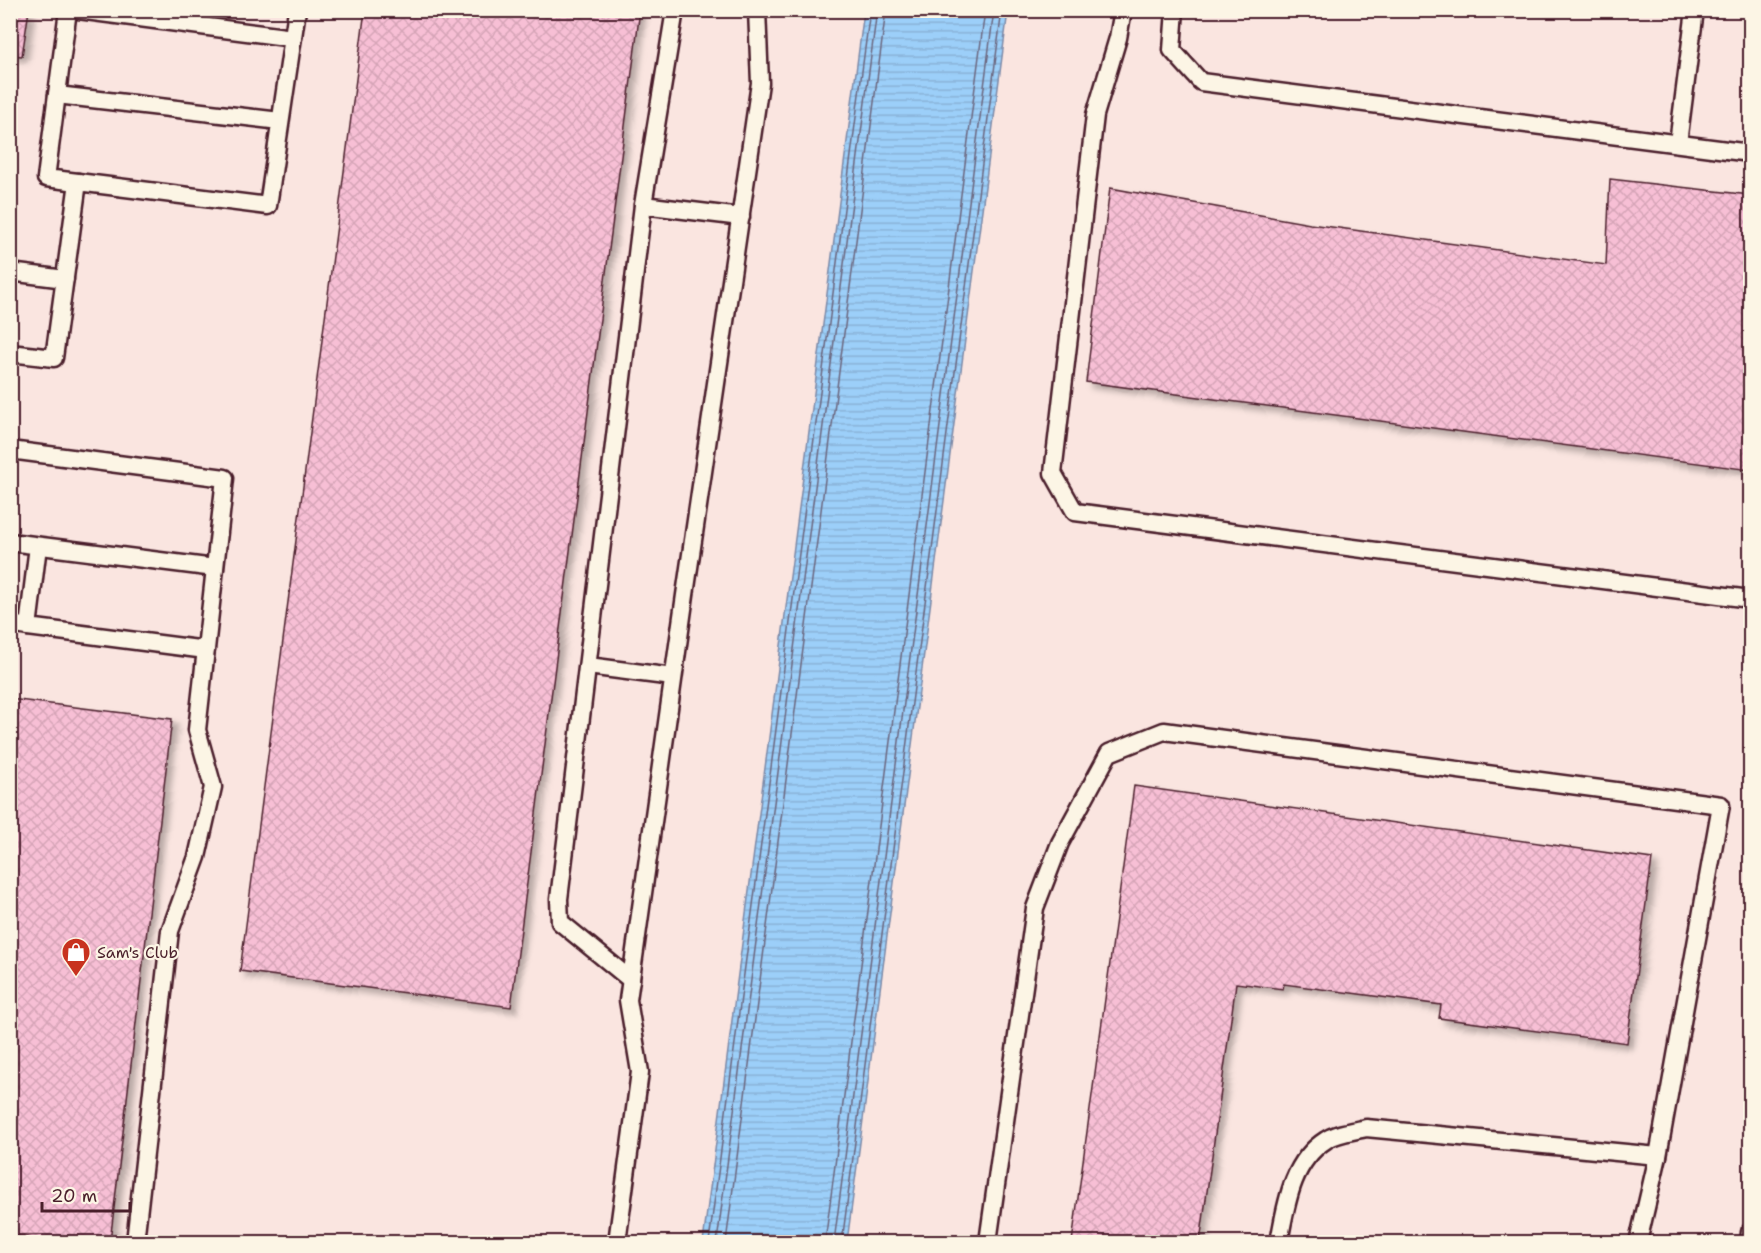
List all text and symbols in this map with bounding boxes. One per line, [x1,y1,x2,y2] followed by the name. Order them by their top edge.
[60,936,92,978] shop icon: Sam's Club
[97,942,178,963] place label: Sam's Club
[42,1175,130,1213] scale bar
[51,1184,97,1208] text: 20 m

